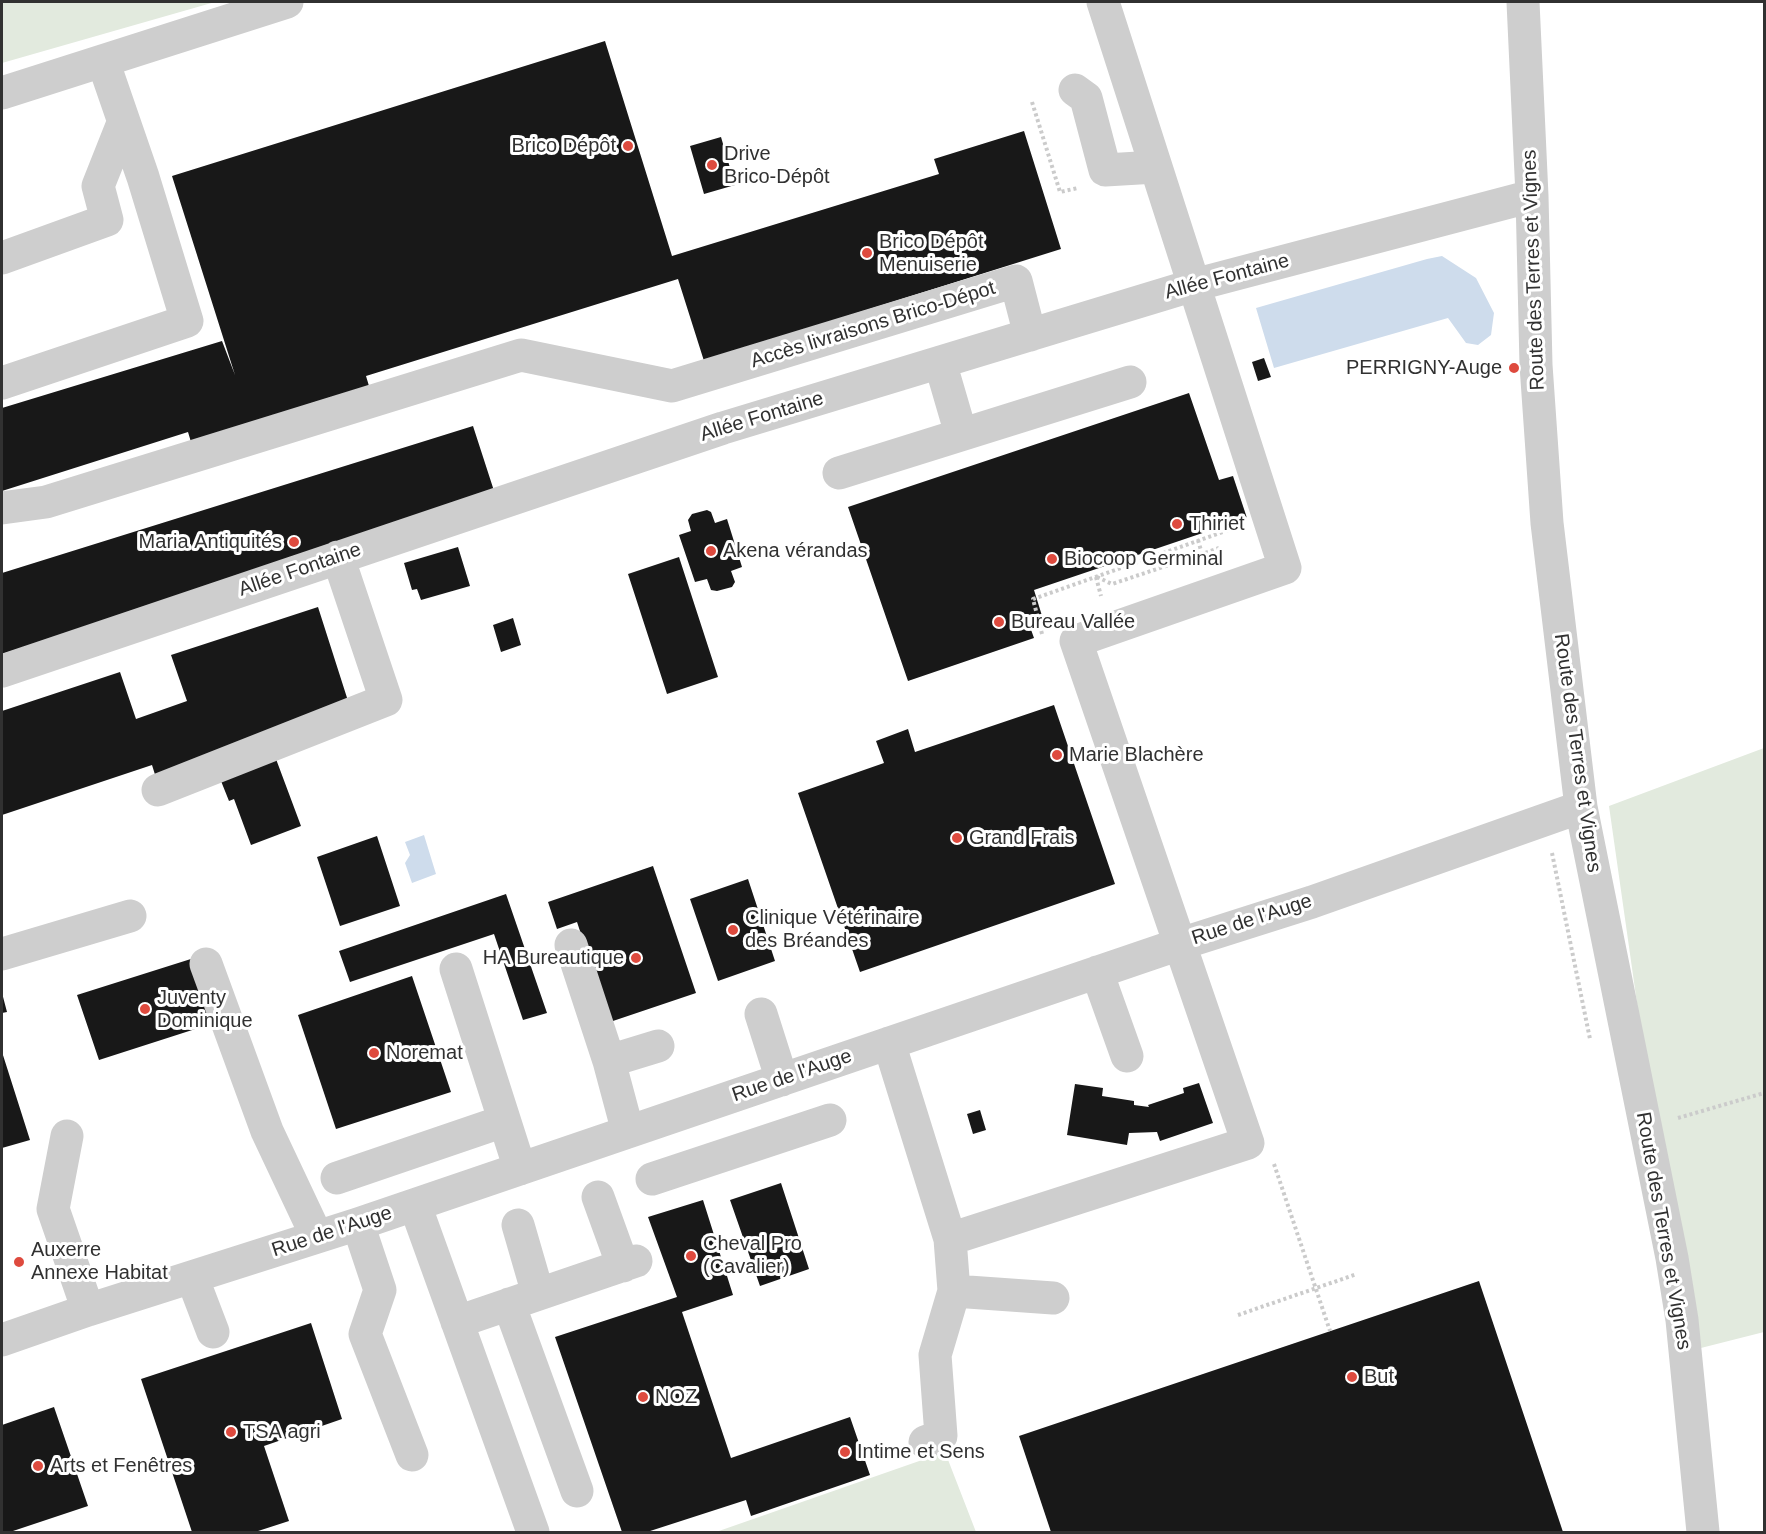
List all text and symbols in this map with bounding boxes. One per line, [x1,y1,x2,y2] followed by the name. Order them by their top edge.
[512,134,616,158] place label: Brico Dépôt
[621,139,635,153] marker: Brico Dépôt
[724,142,830,189] place label: Drive Brico-Dépôt
[1518,149,1550,391] street label: Route des Terres et Vignes
[705,158,719,172] marker: Drive Brico-Dépôt
[879,230,983,277] place label: Brico Dépôt Menuiserie
[860,246,874,260] marker: Brico Dépôt Menuiserie
[1162,249,1292,305] street label: Allée Fontaine
[748,276,998,374] street label: Accès livraisons Brico-Dépot
[1346,356,1502,380] place label: PERRIGNY-Auge
[1507,361,1521,375] marker: PERRIGNY-Auge
[697,387,827,447] street label: Allée Fontaine
[1189,512,1245,536] place label: Thiriet
[1170,517,1184,531] marker: Thiriet
[139,530,282,554] place label: Maria Antiquités
[287,535,301,549] marker: Maria Antiquités
[236,538,364,602] street label: Allée Fontaine
[723,539,868,563] place label: Akena vérandas
[704,544,718,558] marker: Akena vérandas
[1064,547,1223,571] place label: Biocoop Germinal
[1045,552,1059,566] marker: Biocoop Germinal
[1011,610,1135,634] place label: Bureau Vallée
[992,615,1006,629] marker: Bureau Vallée
[1548,632,1606,874] street label: Route des Terres et Vignes
[1069,743,1204,767] place label: Marie Blachère
[1050,748,1064,762] marker: Marie Blachère
[969,826,1075,850] place label: Grand Frais
[950,831,964,845] marker: Grand Frais
[1189,889,1315,951] street label: Rue de l'Auge
[745,906,920,953] place label: Clinique Vétérinaire des Bréandes
[726,923,740,937] marker: Clinique Vétérinaire des Bréandes
[483,946,624,970] place label: HA Bureautique
[629,951,643,965] marker: HA Bureautique
[157,986,253,1033] place label: Juventy Dominique
[138,1002,152,1016] marker: Juventy Dominique
[386,1041,463,1065] place label: Noremat
[729,1044,855,1108] street label: Rue de l'Auge
[367,1046,381,1060] marker: Noremat
[1630,1110,1696,1352] street label: Route des Terres et Vignes
[269,1201,395,1263] street label: Rue de l'Auge
[703,1232,802,1279] place label: Cheval Pro (Cavalier)
[31,1238,168,1285] place label: Auxerre Annexe Habitat
[684,1249,698,1263] marker: Cheval Pro (Cavalier)
[12,1255,26,1269] marker: Auxerre Annexe Habitat
[1364,1365,1394,1389] place label: But
[1345,1370,1359,1384] marker: But
[655,1385,697,1409] place label: NOZ
[636,1390,650,1404] marker: NOZ
[243,1420,321,1444] place label: TSA agri
[224,1425,238,1439] marker: TSA agri
[857,1440,985,1464] place label: Intime et Sens
[838,1445,852,1459] marker: Intime et Sens
[50,1454,192,1478] place label: Arts et Fenêtres
[31,1459,45,1473] marker: Arts et Fenêtres

